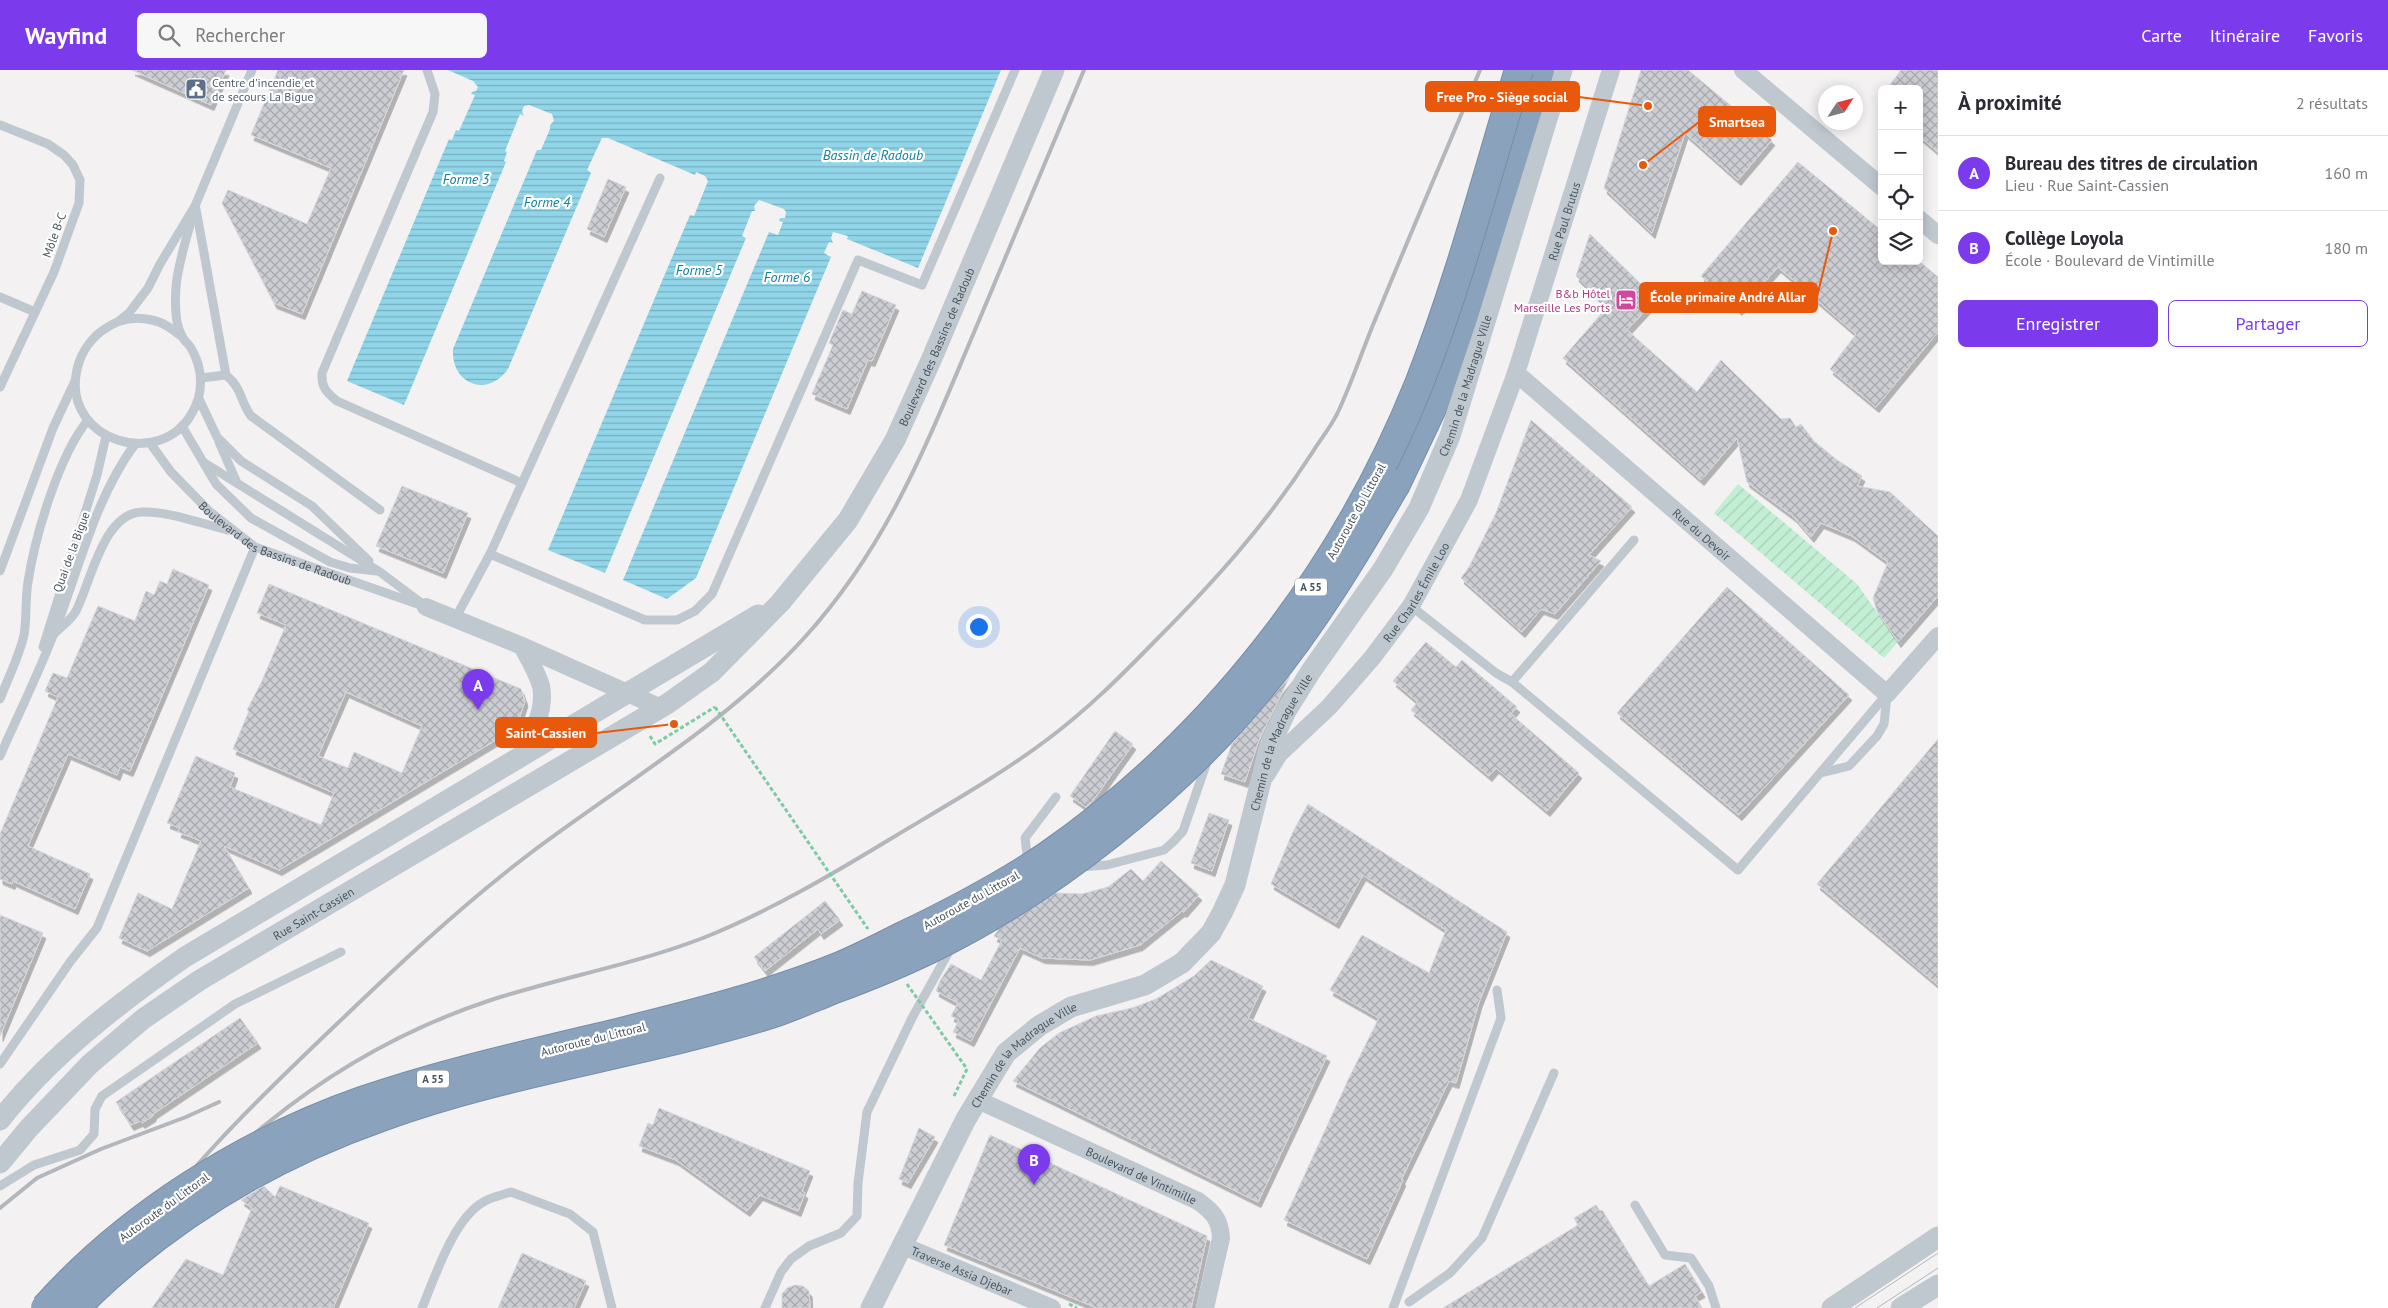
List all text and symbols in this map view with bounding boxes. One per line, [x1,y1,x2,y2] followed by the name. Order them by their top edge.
[137,13,487,58] search box
[25,20,107,51] text: Wayfind
[155,21,183,49] icon: search
[195,23,285,47] text: Rechercher
[2141,24,2182,47] text: Carte
[2210,24,2280,47] text: Itinéraire
[2308,24,2363,47] text: Favoris
[212,75,314,104] place label: Centre d'incendie et de secours La Bigue
[184,77,208,101] public building icon: Centre d'incendie et de secours La Bigue
[1426,82,1579,111] callout: Free Pro - Siège social
[1818,85,1863,130] north arrow
[1878,85,1923,265] map controls
[1878,85,1923,130] button: +
[1437,88,1568,106] text: Free Pro - Siège social
[1958,89,2062,116] text: À proximité
[2296,93,2368,113] text: 2 résultats
[1699,107,1775,136] callout: Smartsea
[1709,113,1765,131] text: Smartsea
[1878,130,1923,175] button: −
[823,146,923,164] water label: Bassin de Radoub
[2005,151,2258,175] text: Bureau des titres de circulation
[1969,163,1979,183] text: A
[2325,163,2368,183] text: 160 m
[443,170,490,188] water label: Forme 3
[1878,175,1923,220] button: locate
[2005,175,2169,195] text: Lieu · Rue Saint-Cassien
[1544,180,1583,262] street label: Rue Paul Brutus
[524,193,571,211] water label: Forme 4
[39,210,69,260] street label: Môle B-C
[1878,220,1923,265] button: layers
[2005,226,2124,250] text: Collège Loyola
[1969,238,1979,258] text: B
[2325,238,2368,258] text: 180 m
[2005,250,2215,270] text: École · Boulevard de Vintimille
[676,261,723,279] water label: Forme 5
[895,265,977,428] street label: Boulevard des Bassins de Radoub
[764,268,810,286] water label: Forme 6
[1640,283,1817,312] callout: École primaire André Allar
[1514,286,1610,315] place label: B&b Hôtel Marseille Les Ports
[1614,288,1638,312] hotel icon: B&b Hôtel Marseille Les Ports
[1650,288,1806,306] text: École primaire André Allar
[1958,300,2158,347] button: Enregistrer
[2168,300,2368,347] button: Partager
[1435,313,1494,459] street label: Chemin de la Madrague Ville
[1323,460,1389,562] street label: Autoroute du Littoral
[196,498,354,588] street label: Boulevard des Bassins de Radoub
[1670,505,1734,563] street label: Rue du Devoir
[49,510,93,594] street label: Quai de la Bigue
[1379,539,1452,645] street label: Rue Charles Émile Loo
[1295,578,1327,596] road number: A 55
[966,614,992,640] your location
[462,669,494,710] pin: A
[1246,671,1315,812] street label: Chemin de la Madrague Ville
[496,718,596,747] callout: Saint-Cassien
[506,724,586,742] text: Saint-Cassien
[920,867,1022,933] street label: Autoroute du Littoral
[270,883,356,943] street label: Rue Saint-Cassien
[967,998,1078,1110] street label: Chemin de la Madrague Ville
[539,1019,647,1059] street label: Autoroute du Littoral
[417,1071,449,1088] road number: A 55
[1084,1143,1199,1207] street label: Boulevard de Vintimille
[1018,1144,1050,1185] pin: B
[116,1169,212,1245] street label: Autoroute du Littoral
[909,1243,1015,1298] street label: Traverse Assia Djebar

